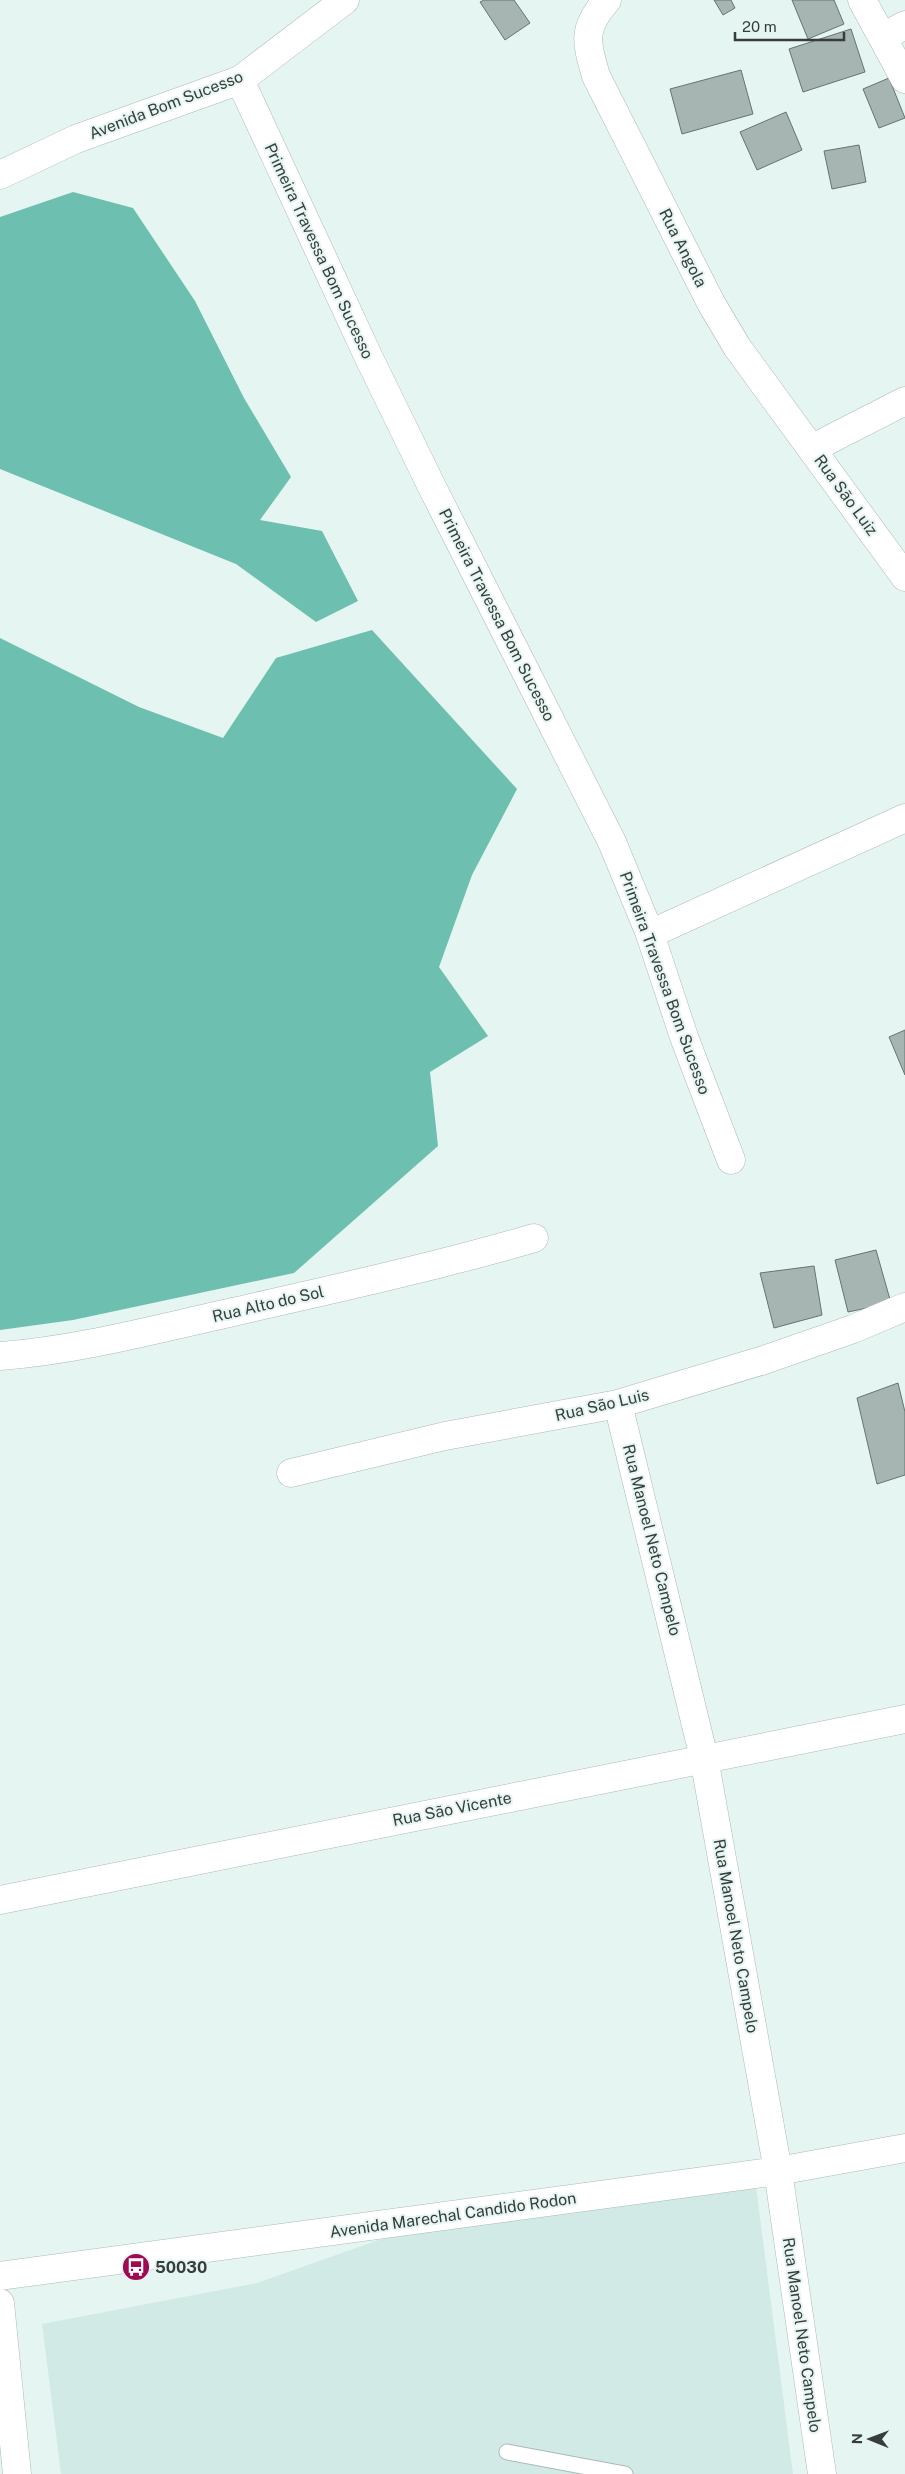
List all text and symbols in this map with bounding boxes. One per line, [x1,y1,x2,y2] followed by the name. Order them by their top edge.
[735,10,844,42] scale bar
[742,18,777,35] text: 20 m
[86,67,246,143] street label: Avenida Bom Sucesso
[261,140,377,362] street label: Primeira Travessa Bom Sucesso
[655,206,711,290] street label: Rua Angola
[810,451,882,539] street label: Rua São Luiz
[435,506,559,724] street label: Primeira Travessa Bom Sucesso
[616,869,714,1097] street label: Primeira Travessa Bom Sucesso
[210,1282,326,1326] street label: Rua Alto do Sol
[553,1385,651,1425] street label: Rua São Luis
[619,1442,685,1638] street label: Rua Manoel Neto Campelo
[391,1788,513,1830] street label: Rua São Vicente
[710,1837,762,2035] street label: Rua Manoel Neto Campelo
[329,2188,577,2242] street label: Avenida Marechal Candido Rodon
[779,2236,825,2434] street label: Rua Manoel Neto Campelo
[121,2252,151,2282] bus stop icon: 50030
[155,2258,207,2277] place label: 50030
[845,2414,895,2464] north arrow
[849,2433,865,2444] text: N

